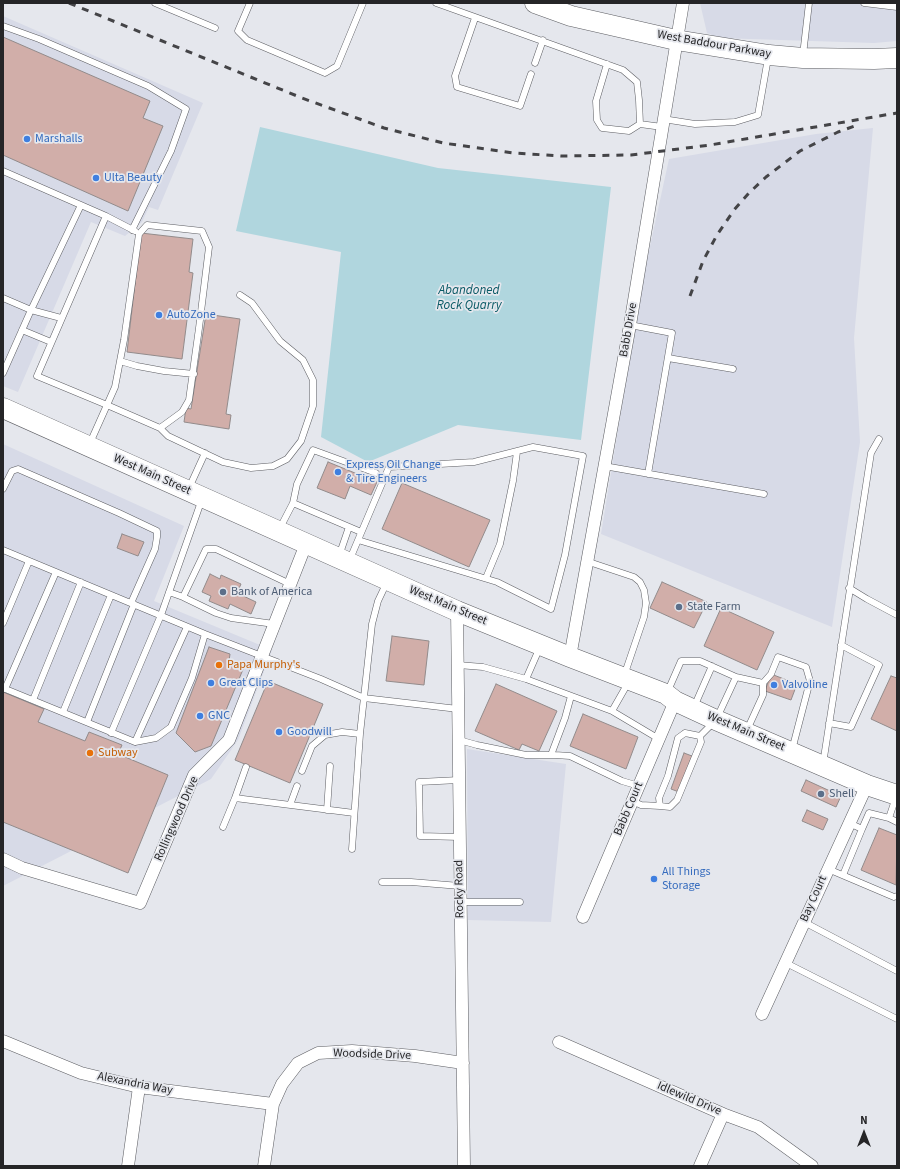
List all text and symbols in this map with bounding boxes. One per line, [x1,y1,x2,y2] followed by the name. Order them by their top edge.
[656,28,772,62] street label: West Baddour Parkway
[35,132,83,146] place label: Marshalls
[22,134,32,144] marker: Marshalls
[104,171,162,185] place label: Ulta Beauty
[91,173,101,183] marker: Ulta Beauty
[437,283,501,314] water label: Abandoned Rock Quarry
[617,302,641,358] street label: Babb Drive
[167,308,216,322] place label: AutoZone
[154,310,164,320] marker: AutoZone
[111,451,193,499] street label: West Main Street
[346,458,441,486] place label: Express Oil Change & Tire Engineers
[333,467,343,477] marker: Express Oil Change & Tire Engineers
[407,583,489,629] street label: West Main Street
[231,585,312,599] place label: Bank of America
[218,587,228,597] marker: Bank of America
[687,600,741,614] place label: State Farm
[674,602,684,612] marker: State Farm
[227,658,300,672] place label: Papa Murphy's
[214,660,224,670] marker: Papa Murphy's
[219,676,273,690] place label: Great Clips
[206,678,216,688] marker: Great Clips
[782,678,828,692] place label: Valvoline
[769,680,779,690] marker: Valvoline
[208,709,230,723] place label: GNC
[705,709,787,755] street label: West Main Street
[195,711,205,721] marker: GNC
[287,725,332,739] place label: Goodwill
[274,727,284,737] marker: Goodwill
[98,746,138,760] place label: Subway
[85,748,95,758] marker: Subway
[152,774,202,864] street label: Rollingwood Drive
[611,780,647,838] street label: Babb Court
[829,787,854,801] place label: Shell
[816,789,826,799] marker: Shell
[452,860,468,918] street label: Rocky Road
[662,865,711,893] place label: All Things Storage
[649,874,659,884] marker: All Things Storage
[797,874,831,924] street label: Bay Court
[333,1046,411,1064] street label: Woodside Drive
[96,1070,174,1098] street label: Alexandria Way
[655,1079,723,1119] street label: Idlewild Drive
[844,1113,884,1153] north arrow
[860,1113,868,1128] text: N

